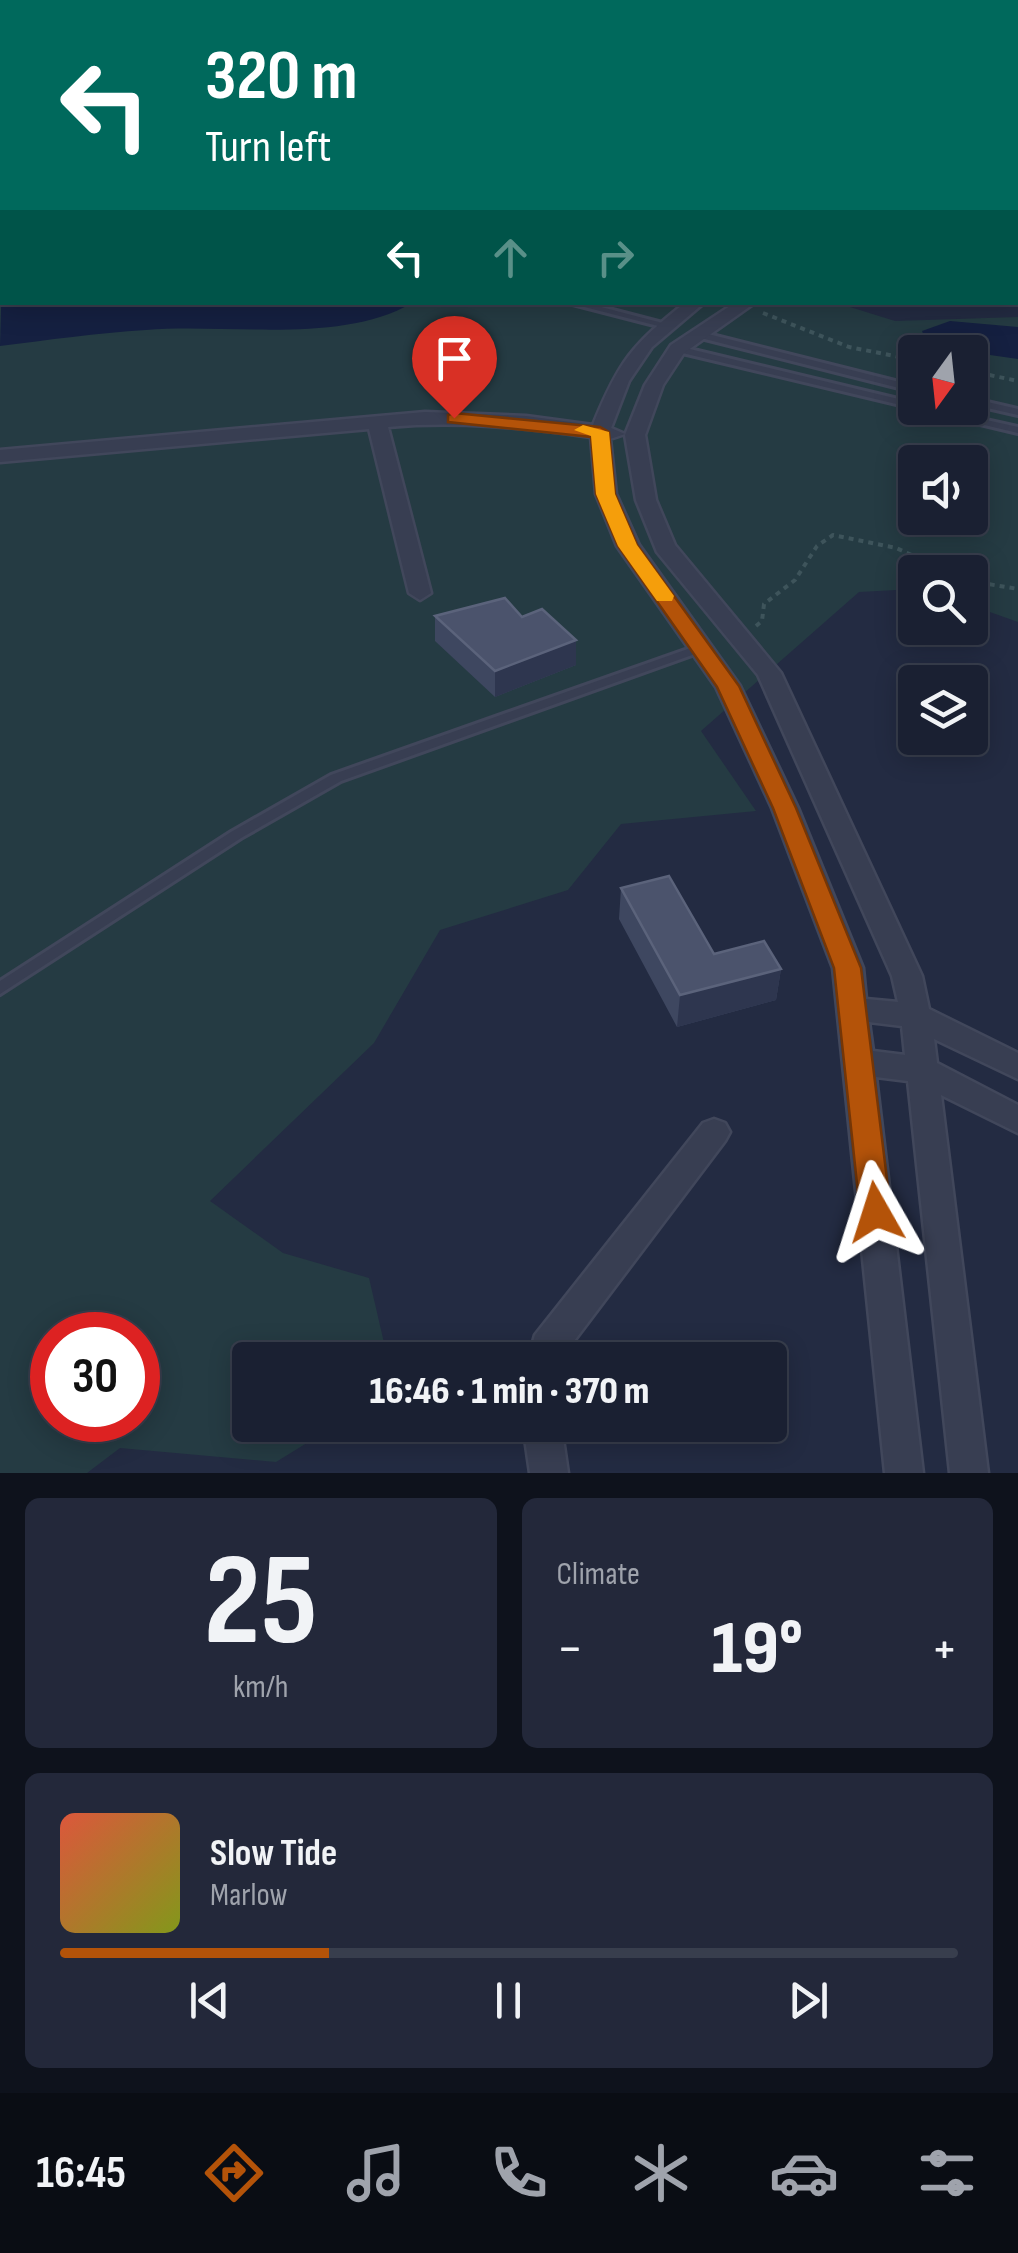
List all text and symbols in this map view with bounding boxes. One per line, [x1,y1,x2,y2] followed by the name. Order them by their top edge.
[205,35,358,119] text: 320 m
[40,40,170,170] icon: left
[205,120,331,175] text: Turn left
[378,230,433,285] icon: left
[483,230,538,285] icon: ahead
[588,230,643,285] icon: right
[412,316,497,419] pin
[427,331,482,386] icon: arrive
[898,335,988,425] north arrow
[898,335,988,755] map controls
[898,445,988,535] button: sound
[898,555,988,645] button: search
[898,665,988,755] button: layers
[824,1160,928,1264] position arrow
[30,1312,160,1442] speed limit sign: 30
[370,1369,649,1414] text: 16:46 · 1 min · 370 m
[204,1525,318,1681] text: 25
[557,1555,640,1594] text: Climate
[712,1604,803,1695] text: 19°
[557,1616,583,1683] text: −
[931,1616,958,1683] text: +
[233,1668,288,1707] text: km/h
[210,1831,337,1876] text: Slow Tide
[210,1876,288,1915] text: Marlow
[182,1973,237,2028] icon: previous
[481,1973,536,2028] icon: pause
[781,1973,836,2028] icon: next
[199,2138,269,2208] icon: directions
[341,2138,411,2208] icon: music
[484,2138,554,2208] icon: phone
[626,2138,696,2208] icon: climate
[769,2138,839,2208] icon: car
[912,2138,982,2208] icon: filters
[36,2146,126,2201] text: 16:45

